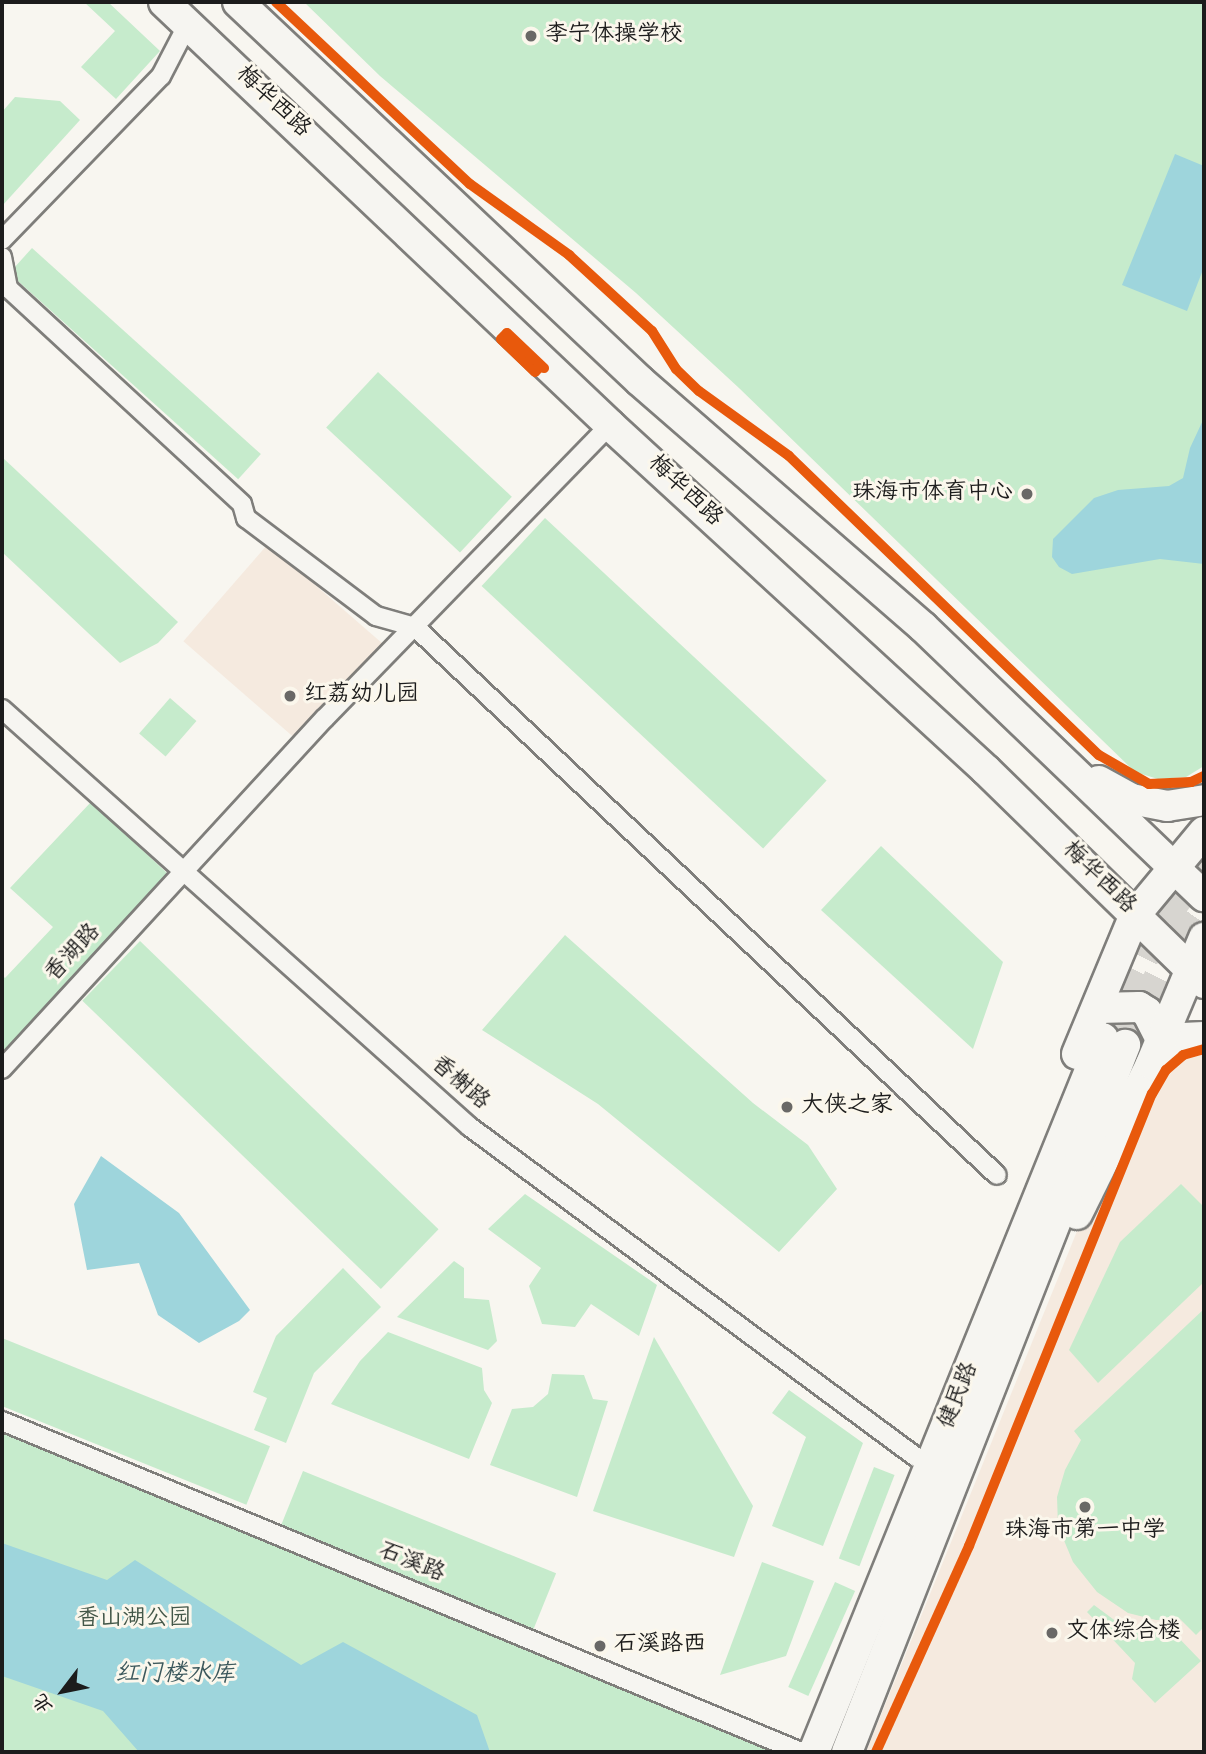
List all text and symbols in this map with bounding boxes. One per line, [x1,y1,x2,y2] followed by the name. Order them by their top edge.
[545,22,683,50] place label: 李宁体操学校
[523,28,539,44] marker: 李宁体操学校
[229,62,315,144] street label: 梅华西路
[641,451,727,533] street label: 梅华西路
[852,480,1013,508] place label: 珠海市体育中心
[1019,486,1035,502] marker: 珠海市体育中心
[304,682,419,710] place label: 红荔幼儿园
[282,688,298,704] marker: 红荔幼儿园
[1055,837,1141,921] street label: 梅华西路
[40,919,108,989] street label: 香湖路
[424,1051,494,1117] street label: 香榭路
[801,1093,893,1121] place label: 大侠之家
[779,1099,795,1115] marker: 大侠之家
[934,1359,986,1433] street label: 健民路
[1077,1499,1093,1515] marker: 珠海市第一中学
[1005,1518,1165,1546] place label: 珠海市第一中学
[374,1538,448,1590] street label: 石溪路
[77,1606,191,1634] park label: 香山湖公园
[1066,1619,1181,1647] place label: 文体综合楼
[1044,1625,1060,1641] marker: 文体综合楼
[614,1632,706,1660] place label: 石溪路西
[592,1638,608,1654] marker: 石溪路西
[28,1656,98,1726] north arrow
[115,1662,235,1690] water label: 红门楼水库
[28,1687,61,1718] text: 北

